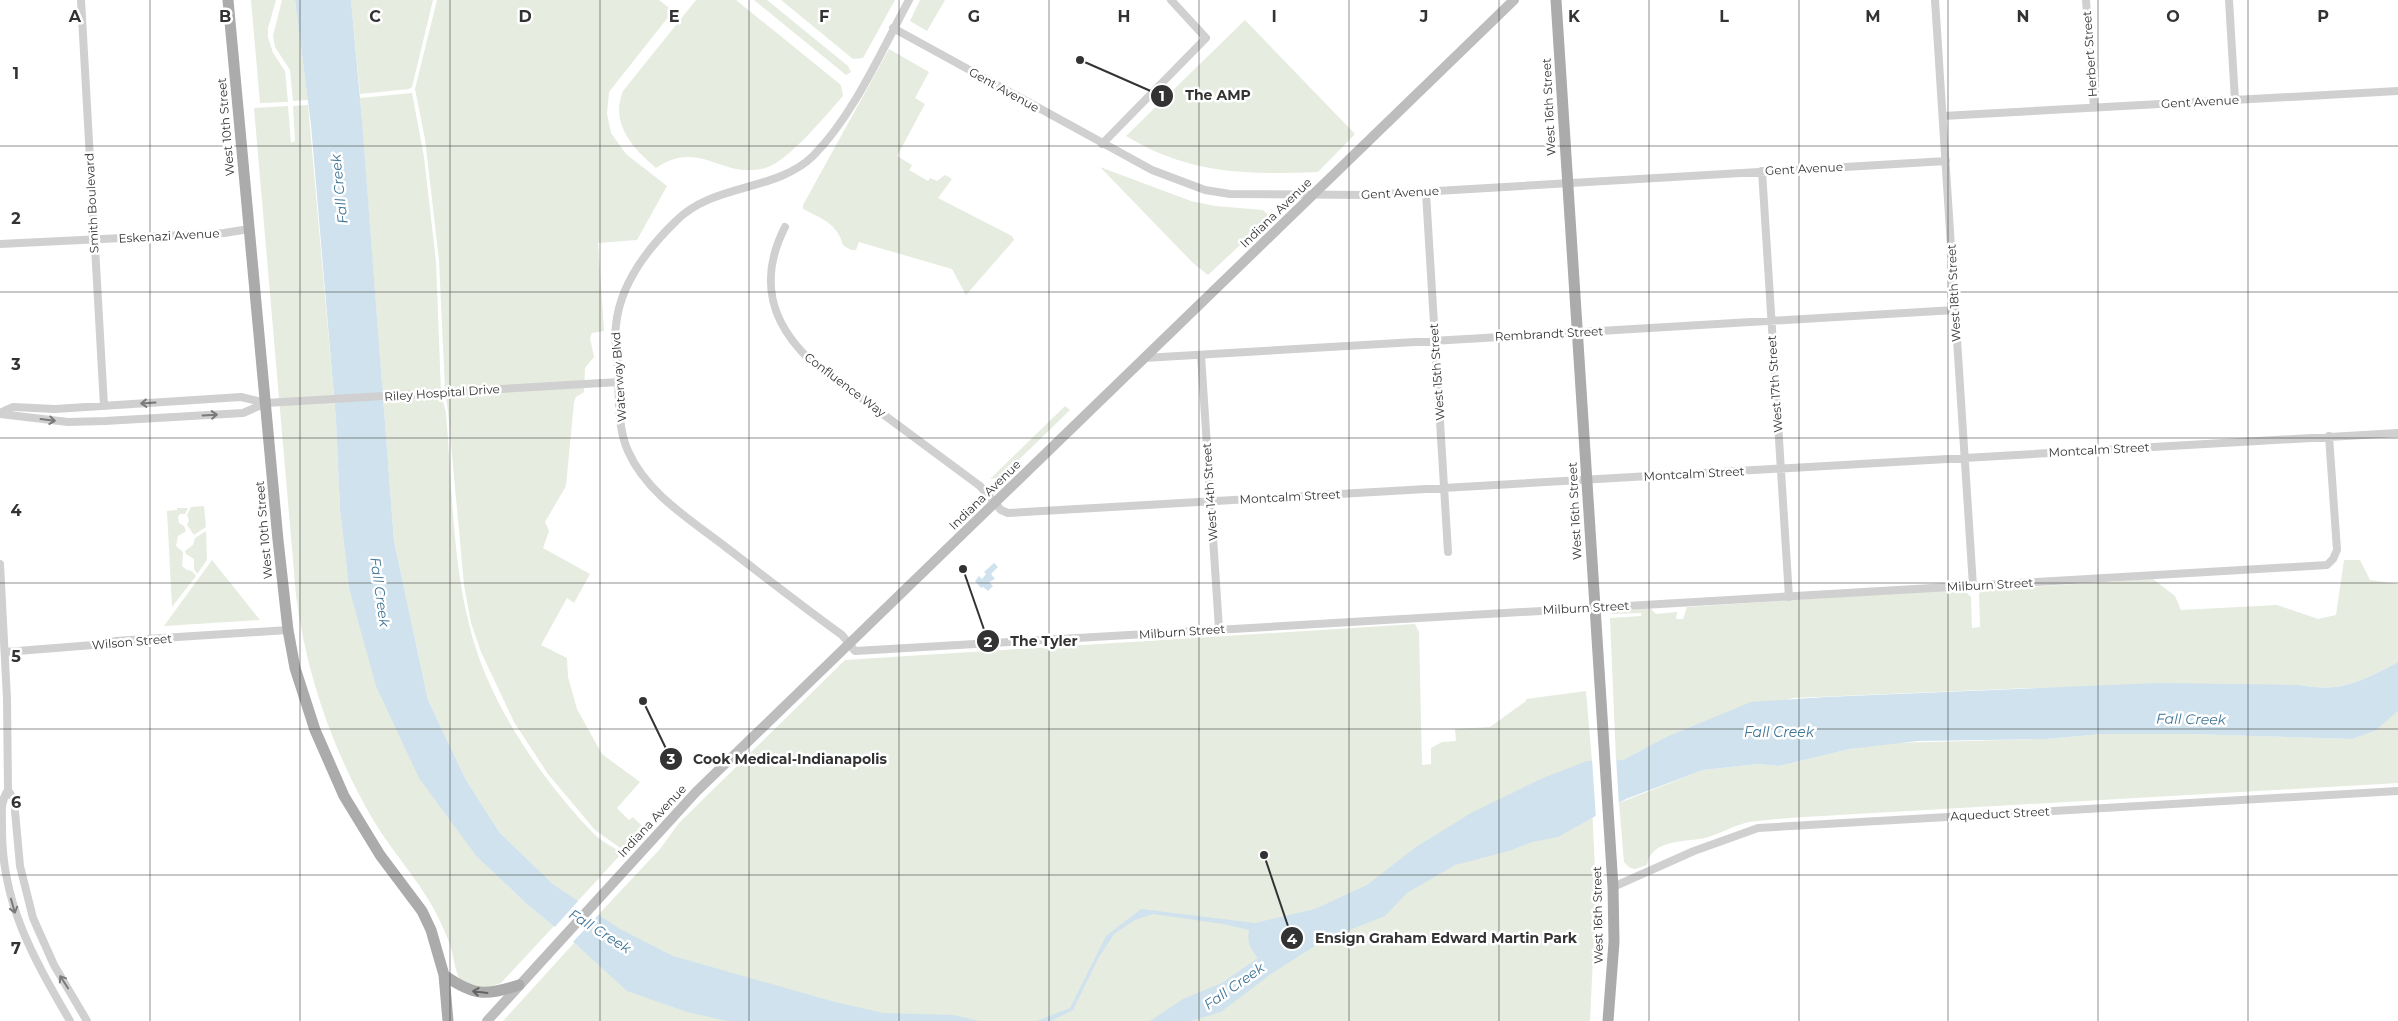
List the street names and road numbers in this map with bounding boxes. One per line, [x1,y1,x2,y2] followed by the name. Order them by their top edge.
[2079,10,2100,98] street label: Herbert Street
[1538,58,1559,156] street label: West 16th Street
[967,64,1042,115] street label: Gent Avenue
[214,77,237,177] street label: West 10th Street
[2161,92,2239,111] street label: Gent Avenue
[81,152,102,254] street label: Smith Boulevard
[1765,159,1843,178] street label: Gent Avenue
[1237,175,1315,251] street label: Indiana Avenue
[1361,183,1439,202] street label: Gent Avenue
[118,225,220,246] street label: Eskenazi Avenue
[1943,243,1964,342] street label: West 18th Street
[1426,323,1447,421] street label: West 15th Street
[1494,323,1604,344] street label: Rembrandt Street
[608,332,629,423] street label: Waterway Blvd
[1764,335,1785,433] street label: West 17th Street
[802,349,889,420] street label: Confluence Way
[384,381,500,404] street label: Riley Hospital Drive
[2048,439,2150,460] street label: Montcalm Street
[1199,442,1220,542] street label: West 14th Street
[946,457,1024,533] street label: Indiana Avenue
[1564,462,1585,560] street label: West 16th Street
[1643,463,1745,484] street label: Montcalm Street
[252,480,275,580] street label: West 10th Street
[1239,486,1341,507] street label: Montcalm Street
[1946,575,2034,594] street label: Milburn Street
[1542,598,1630,617] street label: Milburn Street
[1138,621,1226,642] street label: Milburn Street
[91,631,173,652] street label: Wilson Street
[614,781,689,860] street label: Indiana Avenue
[1950,803,2050,824] street label: Aqueduct Street
[1589,866,1606,964] street label: West 16th Street

